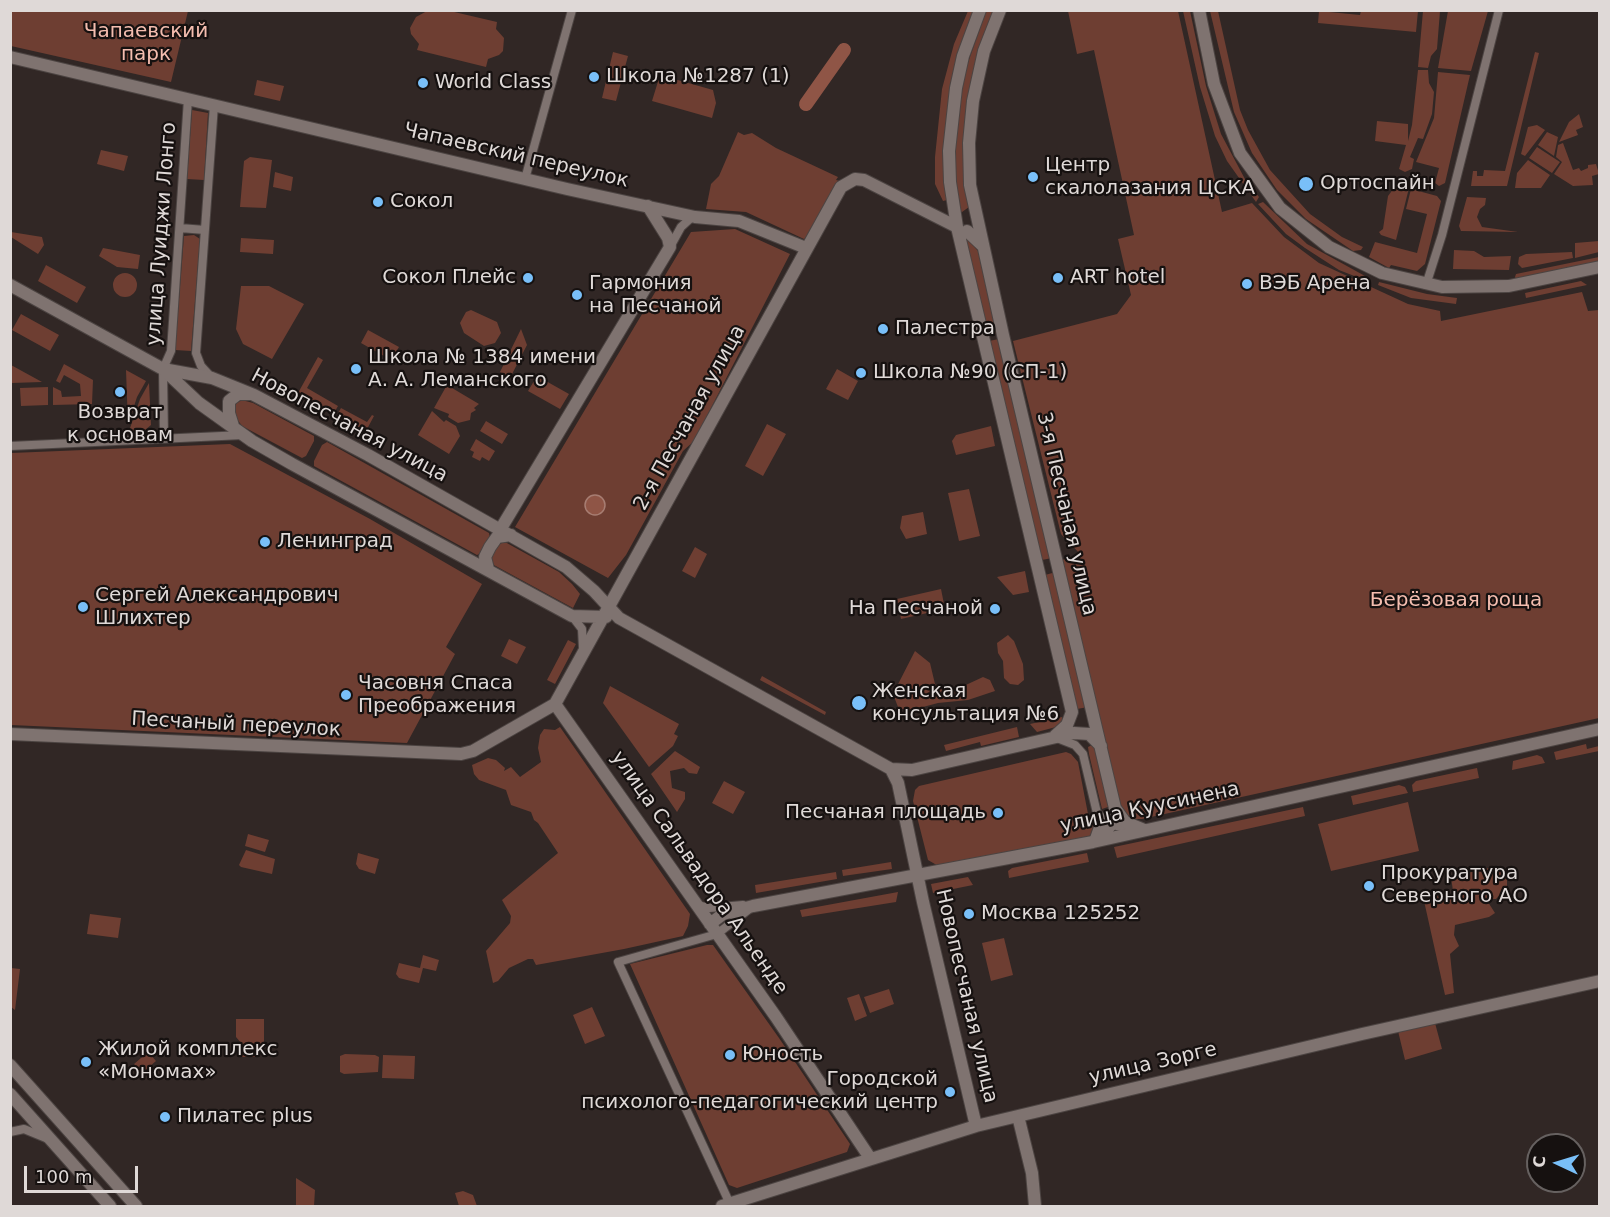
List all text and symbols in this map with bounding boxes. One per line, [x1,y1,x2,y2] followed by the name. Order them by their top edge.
[84,20,208,67] park label: Чапаевский парк
[606,65,789,89] place label: Школа №1287 (1)
[587,70,601,84] marker: Школа №1287 (1)
[435,71,551,95] place label: World Class
[416,76,430,90] marker: World Class
[401,118,631,194] street label: Чапаевский переулок
[142,121,182,347] street label: улица Луиджи Лонго
[1045,154,1255,201] place label: Центр скалолазания ЦСКА
[1026,170,1040,184] marker: Центр скалолазания ЦСКА
[1320,172,1435,196] place label: Ортоспайн
[1297,175,1315,193] marker: Ортоспайн
[390,190,453,214] place label: Сокол
[371,195,385,209] marker: Сокол
[382,266,516,290] place label: Сокол Плейс
[1070,266,1165,290] place label: ART hotel
[521,271,535,285] marker: Сокол Плейс
[1051,271,1065,285] marker: ART hotel
[589,272,721,319] place label: Гармония на Песчаной
[1259,272,1371,296] place label: ВЭБ Арена
[1240,277,1254,291] marker: ВЭБ Арена
[570,288,584,302] marker: Гармония на Песчаной
[895,317,995,341] place label: Палестра
[629,321,751,515] street label: 2-я Песчаная улица
[876,322,890,336] marker: Палестра
[368,346,596,393] place label: Школа № 1384 имени А. А. Леманского
[873,361,1067,385] place label: Школа №90 (СП-1)
[349,362,363,376] marker: Школа № 1384 имени А. А. Леманского
[247,364,451,488] street label: Новопесчаная улица
[854,366,868,380] marker: Школа №90 (СП-1)
[113,385,127,399] marker: Возврат к основам
[67,401,173,448] place label: Возврат к основам
[1031,410,1101,618] street label: 3-я Песчаная улица
[277,530,393,554] place label: Ленинград
[258,535,272,549] marker: Ленинград
[95,584,339,631] place label: Сергей Александрович Шлихтер
[1370,589,1542,613] park label: Берёзовая роща
[849,597,983,621] place label: На Песчаной
[76,600,90,614] marker: Сергей Александрович Шлихтер
[988,602,1002,616] marker: На Песчаной
[358,672,516,719] place label: Часовня Спаса Преображения
[872,680,1059,727] place label: Женская консультация №6
[339,688,353,702] marker: Часовня Спаса Преображения
[850,694,868,712] marker: Женская консультация №6
[131,708,341,742] street label: Песчаный переулок
[605,747,793,999] street label: улица Сальвадора Альенде
[1058,777,1242,839] street label: улица Куусинена
[785,801,986,825] place label: Песчаная площадь
[991,806,1005,820] marker: Песчаная площадь
[1381,862,1528,909] place label: Прокуратура Северного АО
[1362,879,1376,893] marker: Прокуратура Северного АО
[930,887,1002,1105] street label: Новопесчаная улица
[981,902,1140,926] place label: Москва 125252
[962,907,976,921] marker: Москва 125252
[98,1038,278,1085] place label: Жилой комплекс «Мономах»
[1087,1038,1219,1090] street label: улица Зорге
[742,1043,823,1067] place label: Юность
[723,1048,737,1062] marker: Юность
[79,1055,93,1069] marker: Жилой комплекс «Мономах»
[581,1068,938,1115] place label: Городской психолого-педагогический центр
[943,1085,957,1099] marker: Городской психолого-педагогический центр
[177,1105,313,1129] place label: Пилатес plus
[158,1110,172,1124] marker: Пилатес plus
[1526,1133,1586,1193] north arrow
[27,1154,141,1192] scale bar
[1530,1155,1549,1168] text: С
[35,1166,93,1187] text: 100 m

